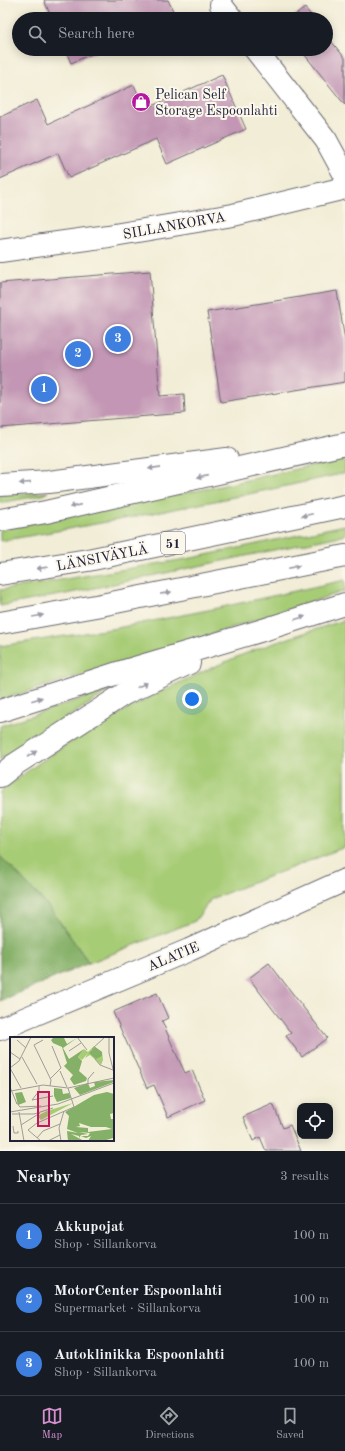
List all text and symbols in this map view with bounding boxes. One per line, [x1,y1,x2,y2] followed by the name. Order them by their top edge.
[12,12,333,56] search box
[26,23,48,45] icon: search
[58,27,135,42] text: Search here
[155,88,278,118] place label: Pelican Self Storage Espoonlahti
[130,91,152,113] shop icon: Pelican Self Storage Espoonlahti
[122,210,227,242] street label: SILLANKORVA
[105,324,131,354] pin: 3
[65,339,91,369] pin: 2
[31,374,57,404] pin: 1
[148,465,160,471] one-way arrow
[196,474,208,480] one-way arrow
[19,480,31,487] one-way arrow
[69,503,81,509] one-way arrow
[301,512,313,518] one-way arrow
[161,532,185,554] road number: 51
[55,539,150,574] street label: LÄNSIVÄYLÄ
[288,564,300,570] one-way arrow
[36,565,48,571] one-way arrow
[160,589,172,595] one-way arrow
[32,613,45,619] one-way arrow
[295,615,307,621] one-way arrow
[137,682,148,688] one-way arrow
[182,689,202,709] your location
[31,696,43,702] one-way arrow
[26,750,38,757] one-way arrow
[145,940,201,974] street label: ALATIE
[10,1037,114,1141] inset map
[297,1103,333,1139] map controls
[297,1103,333,1139] button: locate
[16,1169,71,1186] text: Nearby
[280,1170,329,1183] text: 3 results
[54,1220,124,1235] text: Akkupojat
[25,1229,33,1242] text: 1
[292,1229,329,1242] text: 100 m
[54,1238,157,1251] text: Shop · Sillankorva
[54,1284,222,1299] text: MotorCenter Espoonlahti
[25,1293,33,1306] text: 2
[292,1293,329,1306] text: 100 m
[54,1302,201,1315] text: Supermarket · Sillankorva
[54,1348,224,1363] text: Autoklinikka Espoonlahti
[25,1357,33,1370] text: 3
[292,1357,329,1370] text: 100 m
[54,1366,157,1379] text: Shop · Sillankorva
[41,1405,63,1443] tab: Map
[145,1405,194,1443] tab: Directions
[276,1405,304,1443] tab: Saved

